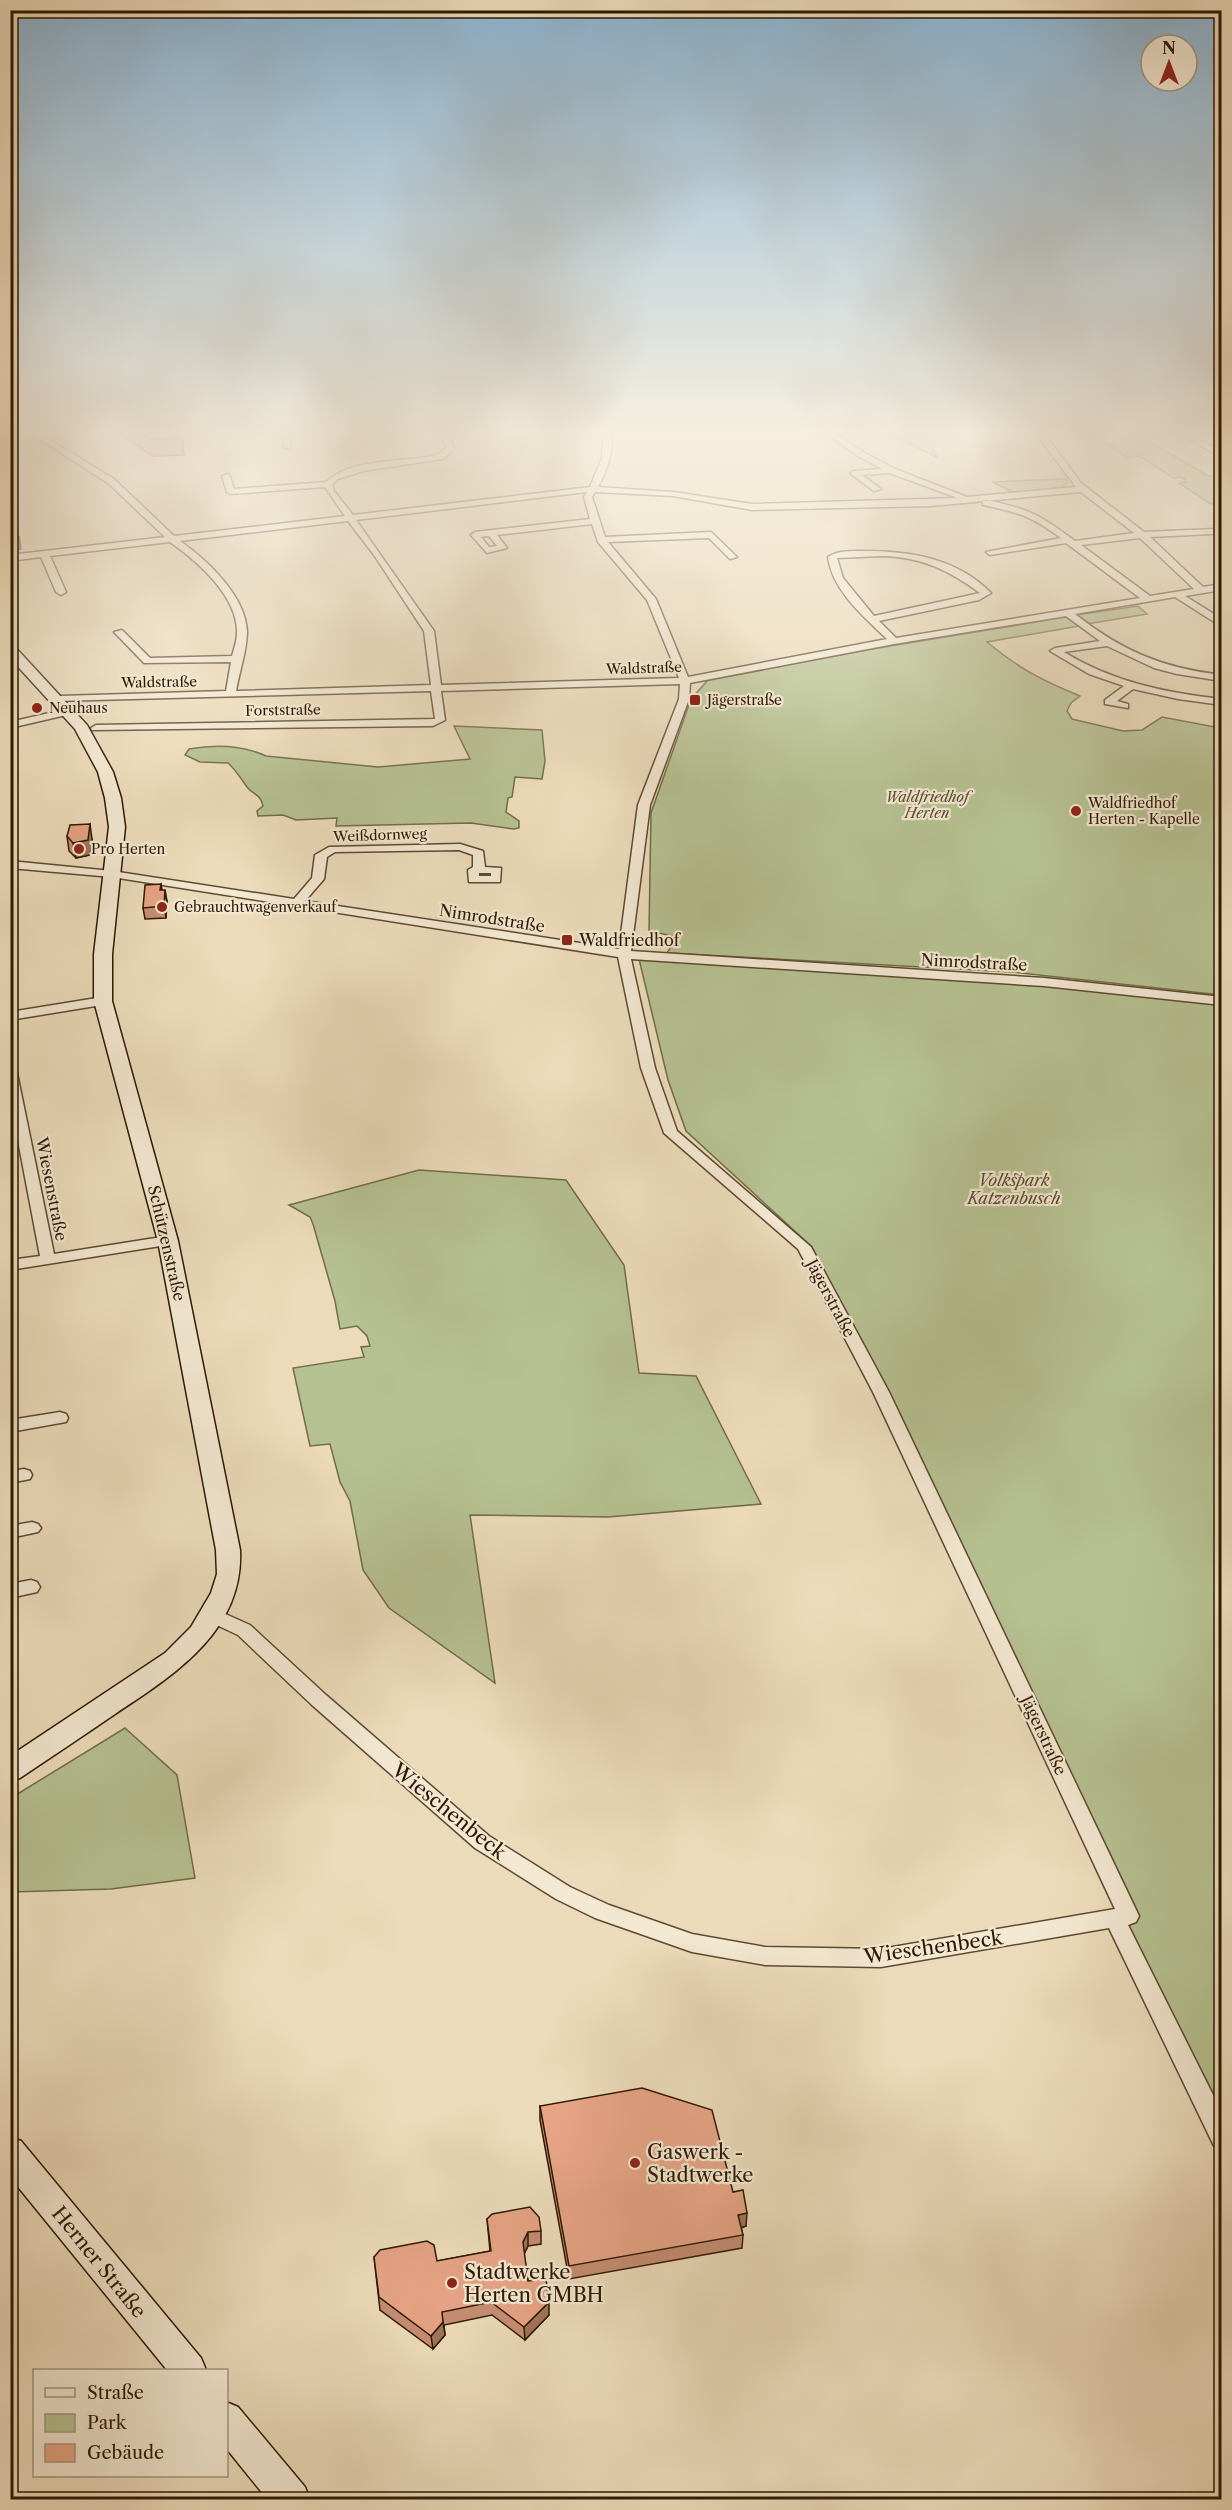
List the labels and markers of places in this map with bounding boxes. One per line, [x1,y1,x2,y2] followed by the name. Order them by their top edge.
[705,691,782,709] place label: Jägerstraße
[688,693,702,707] marker: Jägerstraße
[49,699,108,717] place label: Neuhaus
[30,701,44,715] marker: Neuhaus
[1087,794,1200,828] place label: Waldfriedhof Herten - Kapelle
[1069,804,1083,818] marker: Waldfriedhof Herten - Kapelle
[91,840,165,858] place label: Pro Herten
[72,842,86,856] marker: Pro Herten
[174,898,338,916] place label: Gebrauchtwagenverkauf
[155,900,169,914] marker: Gebrauchtwagenverkauf
[578,930,682,950] place label: Waldfriedhof
[560,933,574,947] marker: Waldfriedhof
[647,2140,754,2187] place label: Gaswerk - Stadtwerke
[628,2156,642,2170] marker: Gaswerk - Stadtwerke
[464,2260,604,2307] place label: Stadtwerke Herten GMBH
[445,2276,459,2290] marker: Stadtwerke Herten GMBH

